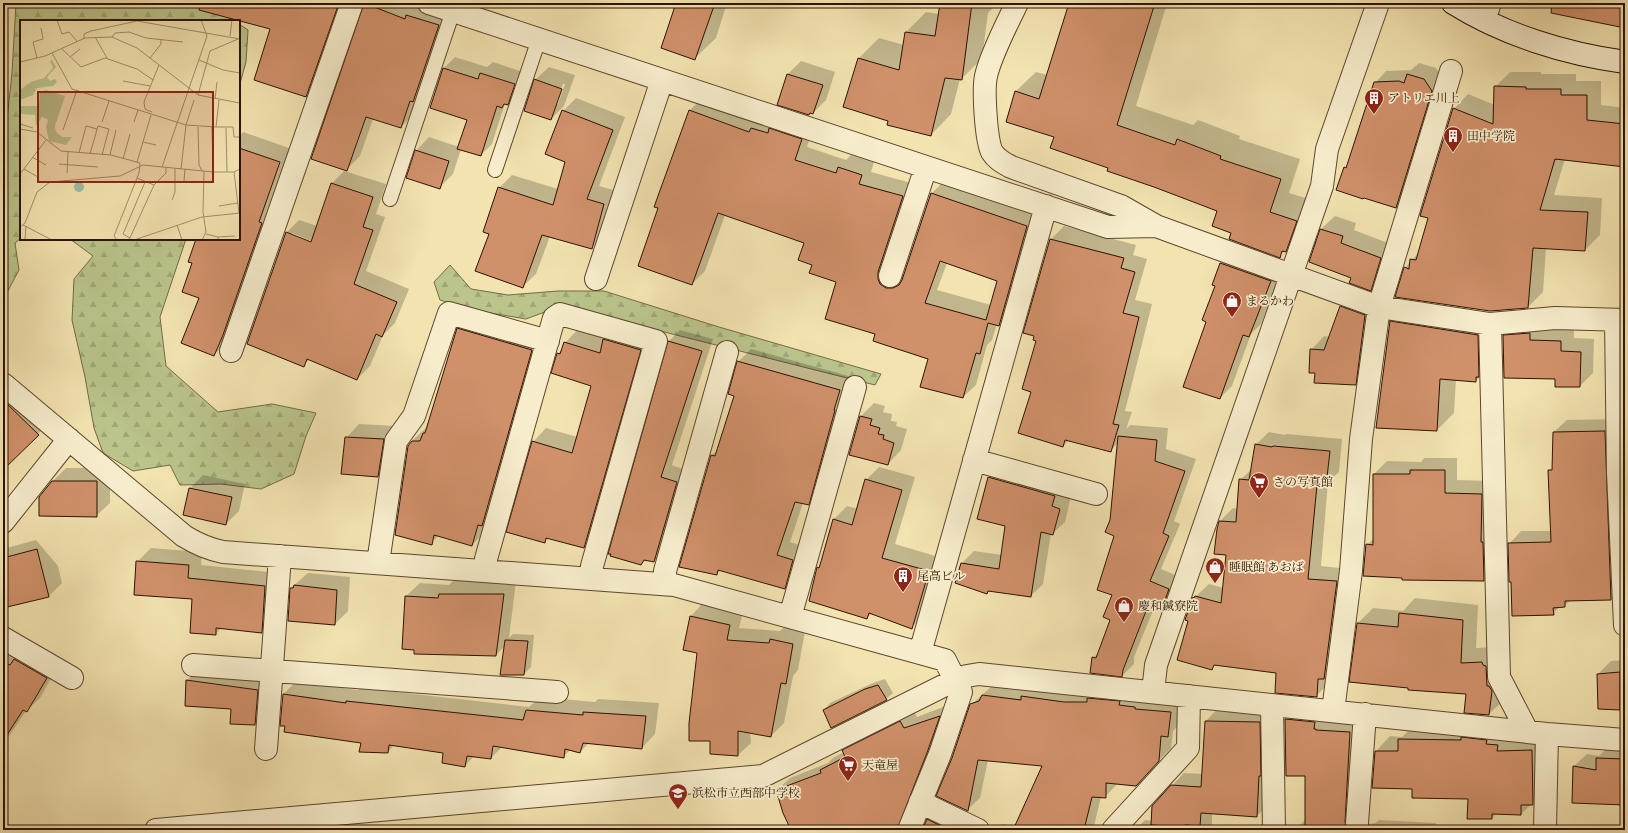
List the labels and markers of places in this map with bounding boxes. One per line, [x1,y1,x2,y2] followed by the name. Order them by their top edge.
[1363,87,1385,115] building icon: アトリエ川上
[1388,91,1460,105] place label: アトリエ川上
[1442,125,1464,153] building icon: 田中学院
[1467,129,1515,143] place label: 田中学院
[1221,290,1243,318] shop icon: まるかわ
[1246,294,1294,308] place label: まるかわ
[1248,471,1270,499] supermarket icon: さの写真館
[1273,475,1333,489] place label: さの写真館
[1204,556,1226,584] shop icon: 睡眠館 あおば
[1229,560,1305,574] place label: 睡眠館 あおば
[892,565,914,593] building icon: 尾高ビル
[917,569,965,583] place label: 尾高ビル
[1113,595,1135,623] shop icon: 慶和鍼寮院
[1138,599,1198,613] place label: 慶和鍼寮院
[837,754,859,782] supermarket icon: 天竜屋
[862,758,898,772] place label: 天竜屋
[667,782,689,810] school or university icon: 浜松市立西部中学校
[692,786,800,800] place label: 浜松市立西部中学校

